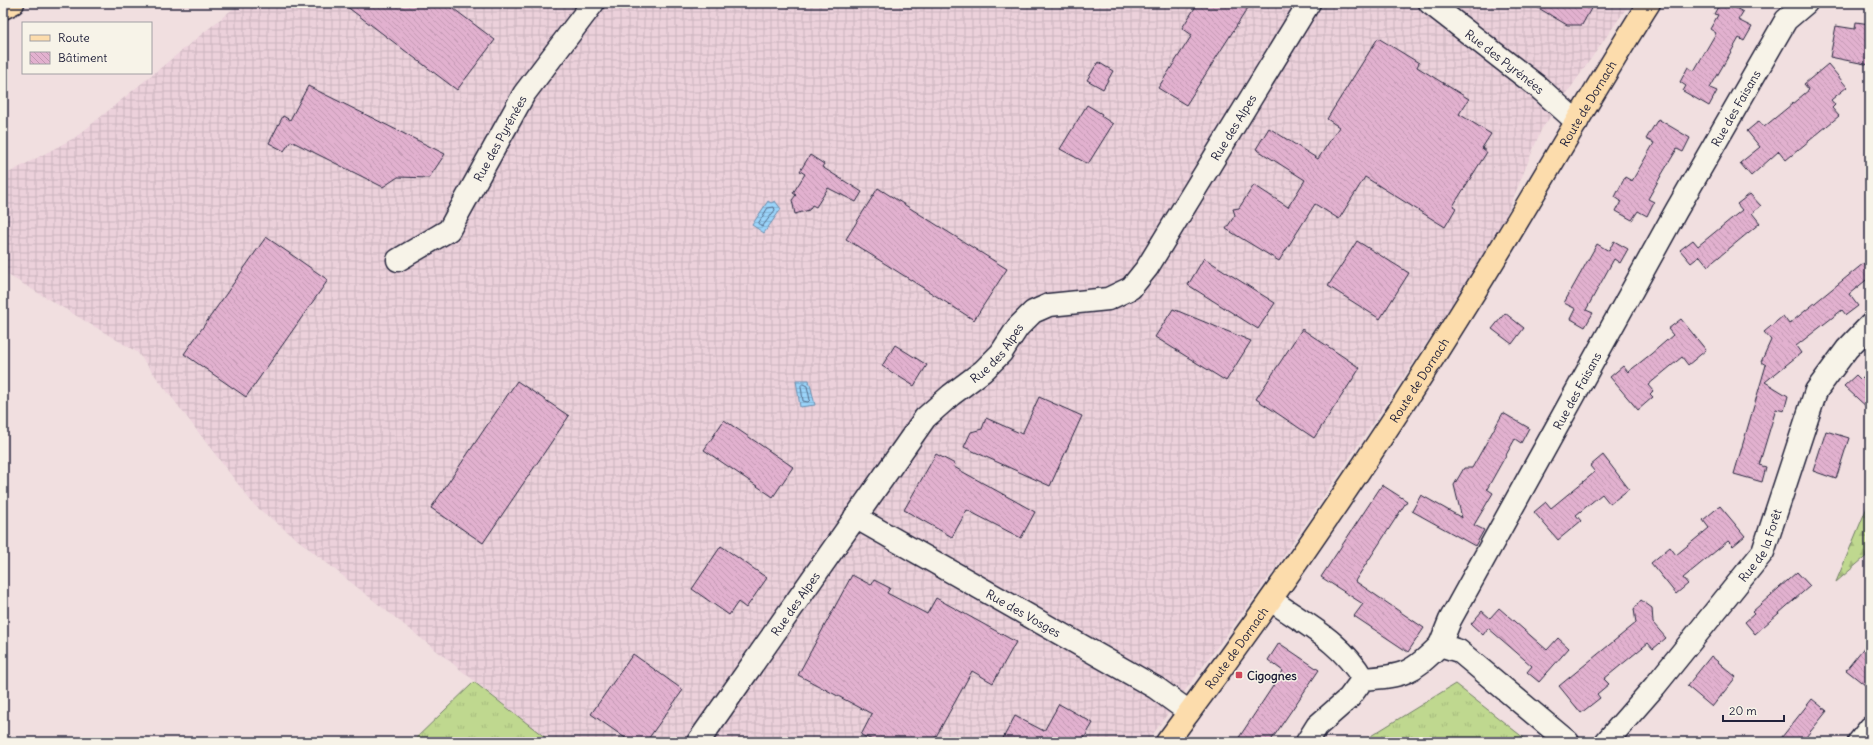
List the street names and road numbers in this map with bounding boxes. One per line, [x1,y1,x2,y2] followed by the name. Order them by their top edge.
[1463,26,1548,97] street label: Rue des Pyrénées
[1556,58,1619,149] street label: Route de Dornach
[1707,67,1763,149] street label: Rue des Faisans
[1207,91,1259,163] street label: Rue des Alpes
[470,93,529,184] street label: Rue des Pyrénées
[967,319,1026,386] street label: Rue des Alpes
[1386,335,1452,425] street label: Route de Dornach
[1549,349,1604,432] street label: Rue des Faisans
[1735,507,1784,585] street label: Rue de la Forêt
[767,569,823,639] street label: Rue des Alpes
[984,586,1064,640] street label: Rue des Vosges
[1201,604,1271,692] street label: Route de Dornach

